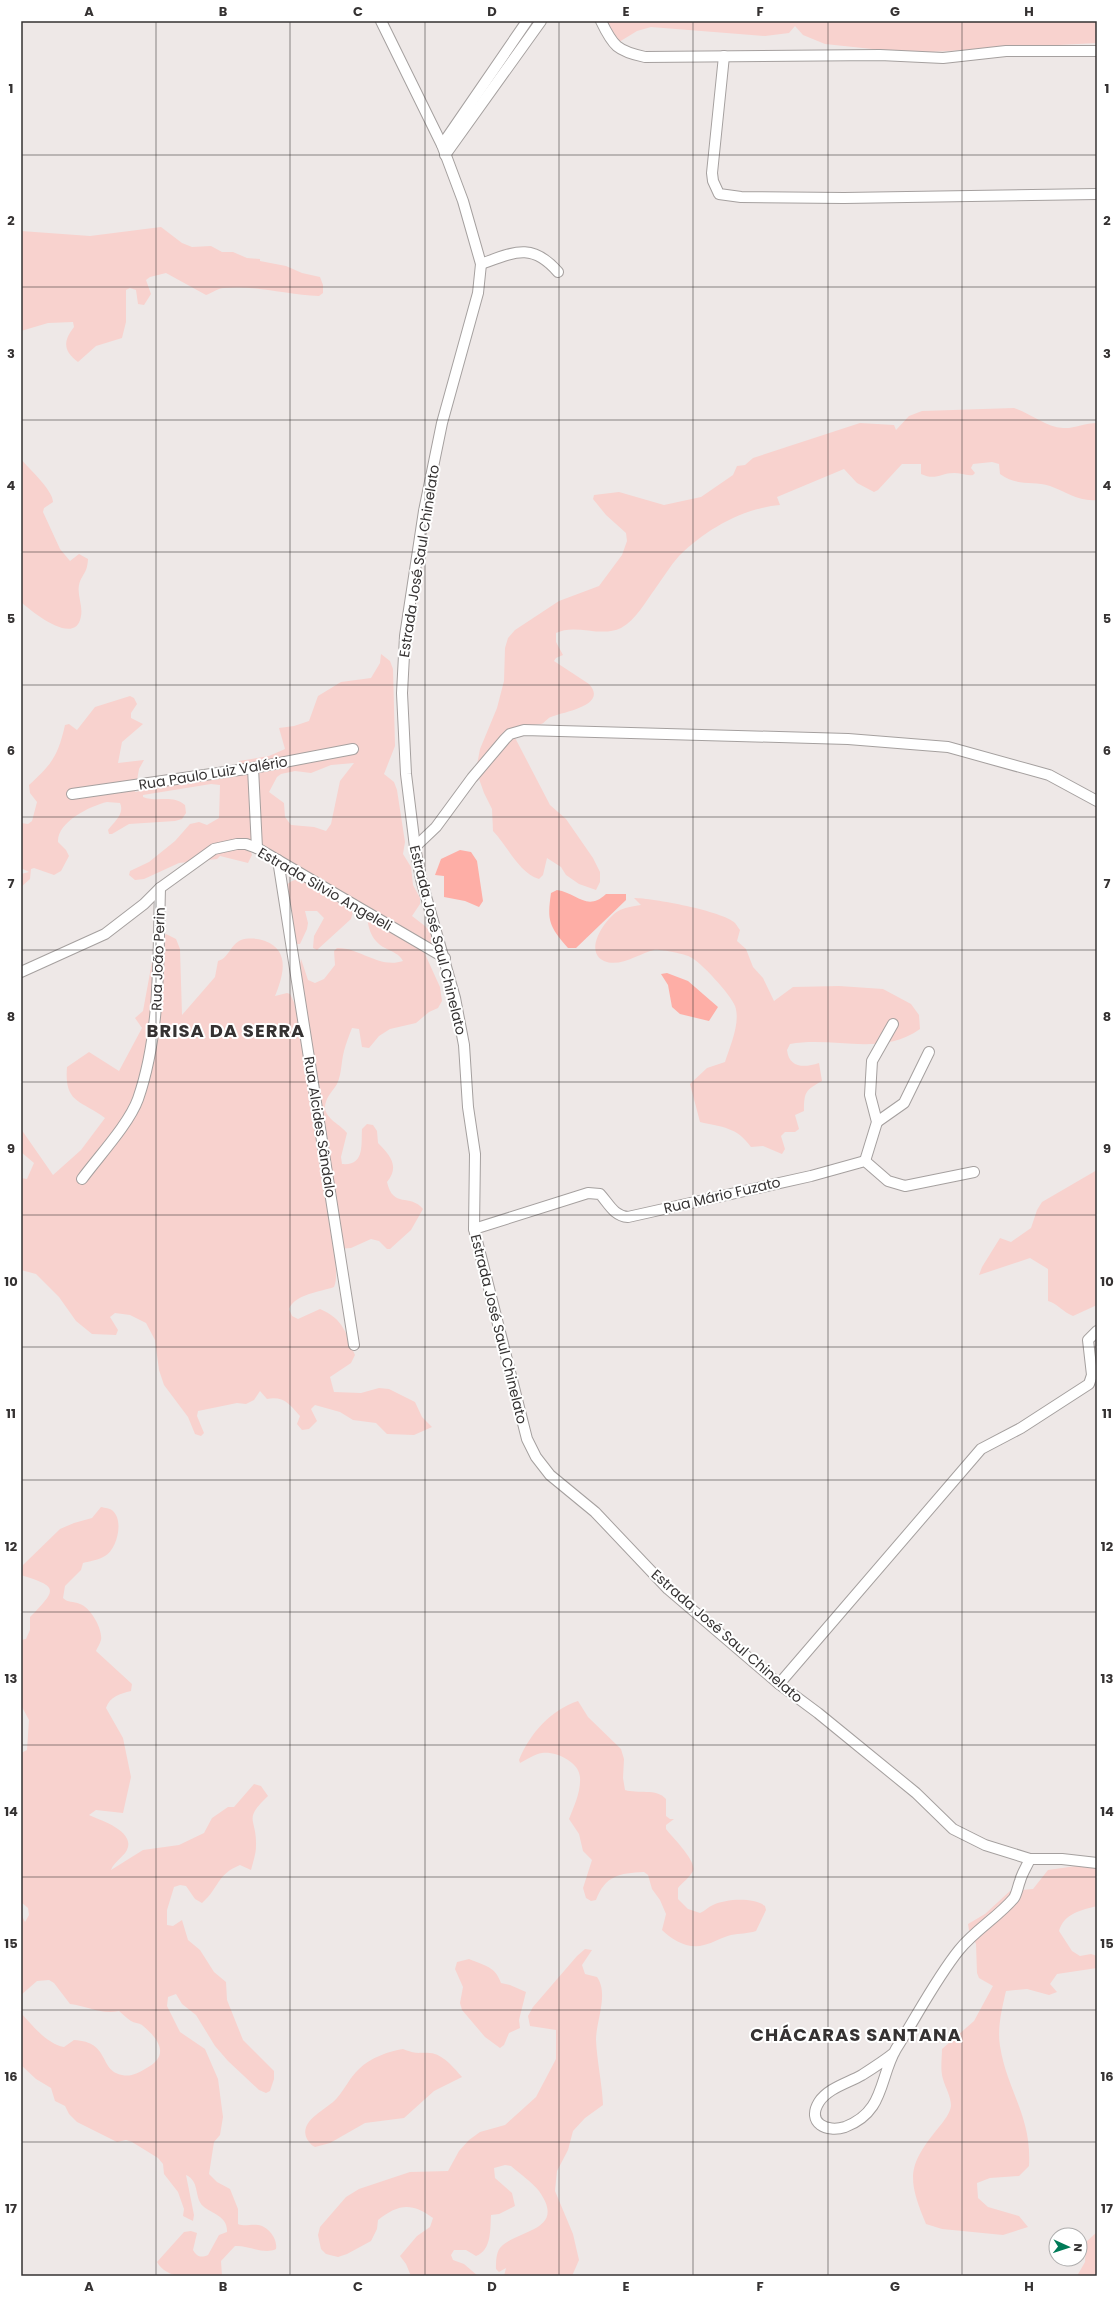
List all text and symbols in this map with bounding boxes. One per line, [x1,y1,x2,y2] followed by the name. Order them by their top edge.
[84,2,94,21] text: A
[219,2,228,21] text: B
[353,2,363,21] text: C
[487,2,497,21] text: D
[622,2,630,21] text: E
[756,2,764,21] text: F
[890,2,900,21] text: G
[1024,2,1034,21] text: H
[9,79,13,98] text: 1
[1105,79,1109,98] text: 1
[7,211,15,230] text: 2
[1103,211,1111,230] text: 2
[7,344,15,363] text: 3
[1103,344,1111,363] text: 3
[394,463,444,659] street label: Estrada José Saul Chinelato
[7,476,16,495] text: 4
[1103,476,1112,495] text: 4
[7,609,15,628] text: 5
[1103,609,1111,628] text: 5
[7,741,15,760] text: 6
[1103,741,1111,760] text: 6
[137,751,289,795] street label: Rua Paulo Luiz Valério
[254,842,396,936] street label: Estrada Silvio Angeleli
[405,843,471,1037] street label: Estrada José Saul Chinelato
[8,874,15,893] text: 7
[1104,874,1111,893] text: 7
[146,907,170,1011] street label: Rua João Perin
[7,1007,15,1026] text: 8
[1103,1007,1111,1026] text: 8
[147,1018,305,1043] district label: BRISA DA SERRA
[299,1055,341,1199] street label: Rua Alcides Sândalo
[7,1139,15,1158] text: 9
[1103,1139,1111,1158] text: 9
[662,1172,782,1218] street label: Rua Mário Fuzato
[466,1232,532,1426] street label: Estrada José Saul Chinelato
[4,1272,18,1291] text: 10
[1100,1272,1114,1291] text: 10
[6,1404,16,1423] text: 11
[1102,1404,1112,1423] text: 11
[5,1537,18,1556] text: 12
[1101,1537,1114,1556] text: 12
[647,1565,807,1707] street label: Estrada José Saul Chinelato
[5,1669,18,1688] text: 13
[1101,1669,1114,1688] text: 13
[4,1802,18,1821] text: 14
[1100,1802,1114,1821] text: 14
[4,1934,18,1953] text: 15
[1100,1934,1114,1953] text: 15
[750,2022,962,2047] district label: CHÁCARAS SANTANA
[4,2067,18,2086] text: 16
[1100,2067,1114,2086] text: 16
[5,2199,17,2218] text: 17
[1101,2199,1113,2218] text: 17
[1048,2227,1088,2267] north arrow
[1070,2243,1086,2252] text: N
[84,2277,94,2296] text: A
[219,2277,228,2296] text: B
[353,2277,363,2296] text: C
[487,2277,497,2296] text: D
[622,2277,630,2296] text: E
[756,2277,764,2296] text: F
[890,2277,900,2296] text: G
[1024,2277,1034,2296] text: H

